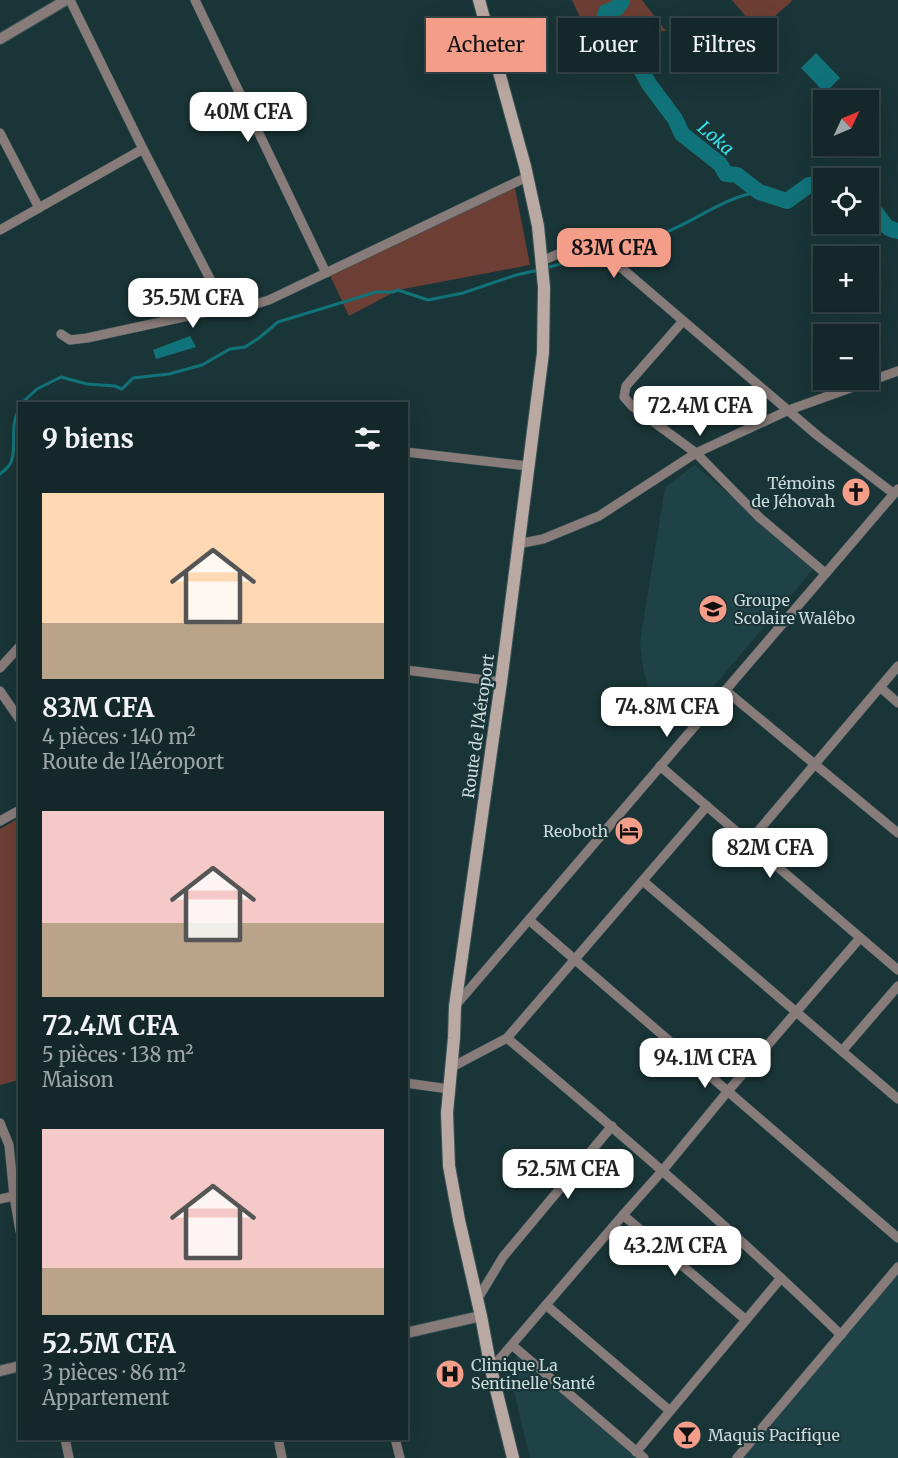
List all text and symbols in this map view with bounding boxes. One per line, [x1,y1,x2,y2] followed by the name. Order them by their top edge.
[426,18,546,72] chip: Acheter
[558,18,659,72] chip: Louer
[671,18,777,72] chip: Filtres
[813,90,879,156] north arrow
[813,90,879,390] map controls
[193,92,303,143] pin: 40M CFA
[204,99,292,124] text: 40M CFA
[693,116,739,160] water label: Loka
[813,168,879,234] button: locate
[559,228,669,279] pin: 83M CFA
[571,235,657,260] text: 83M CFA
[813,246,879,312] button: +
[124,278,262,329] pin: 35.5M CFA
[142,285,244,310] text: 35.5M CFA
[813,324,879,390] button: −
[631,386,769,437] pin: 72.4M CFA
[648,393,752,418] text: 72.4M CFA
[42,422,134,455] text: 9 biens
[351,422,384,455] icon: filters
[751,473,835,511] place label: Témoins de Jéhovah
[840,476,872,508] church icon: Témoins de Jéhovah
[159,532,267,640] icon: home
[734,590,855,628] place label: Groupe Scolaire Walêbo
[697,593,729,625] school or university icon: Groupe Scolaire Walêbo
[458,652,498,800] street label: Route de l'Aéroport
[598,687,736,738] pin: 74.8M CFA
[42,691,154,724] text: 83M CFA
[615,694,719,719] text: 74.8M CFA
[42,724,196,749] text: 4 pièces · 140 m²
[42,749,224,774] text: Route de l'Aéroport
[613,815,645,847] hotel icon: Reoboth
[543,821,608,841] place label: Reoboth
[715,828,825,879] pin: 82M CFA
[726,835,814,860] text: 82M CFA
[159,850,267,958] icon: home
[42,1009,178,1042] text: 72.4M CFA
[636,1038,774,1089] pin: 94.1M CFA
[42,1042,194,1067] text: 5 pièces · 138 m²
[654,1045,756,1070] text: 94.1M CFA
[42,1067,114,1092] text: Maison
[499,1149,637,1200] pin: 52.5M CFA
[517,1156,619,1181] text: 52.5M CFA
[159,1168,267,1276] icon: home
[606,1226,744,1277] pin: 43.2M CFA
[623,1233,727,1258] text: 43.2M CFA
[42,1327,176,1360] text: 52.5M CFA
[471,1355,595,1393] place label: Clinique La Sentinelle Santé
[434,1358,466,1390] hospital icon: Clinique La Sentinelle Santé
[42,1360,186,1385] text: 3 pièces · 86 m²
[42,1385,169,1410] text: Appartement
[671,1419,703,1451] bar icon: Maquis Pacifique
[708,1425,840,1445] place label: Maquis Pacifique

